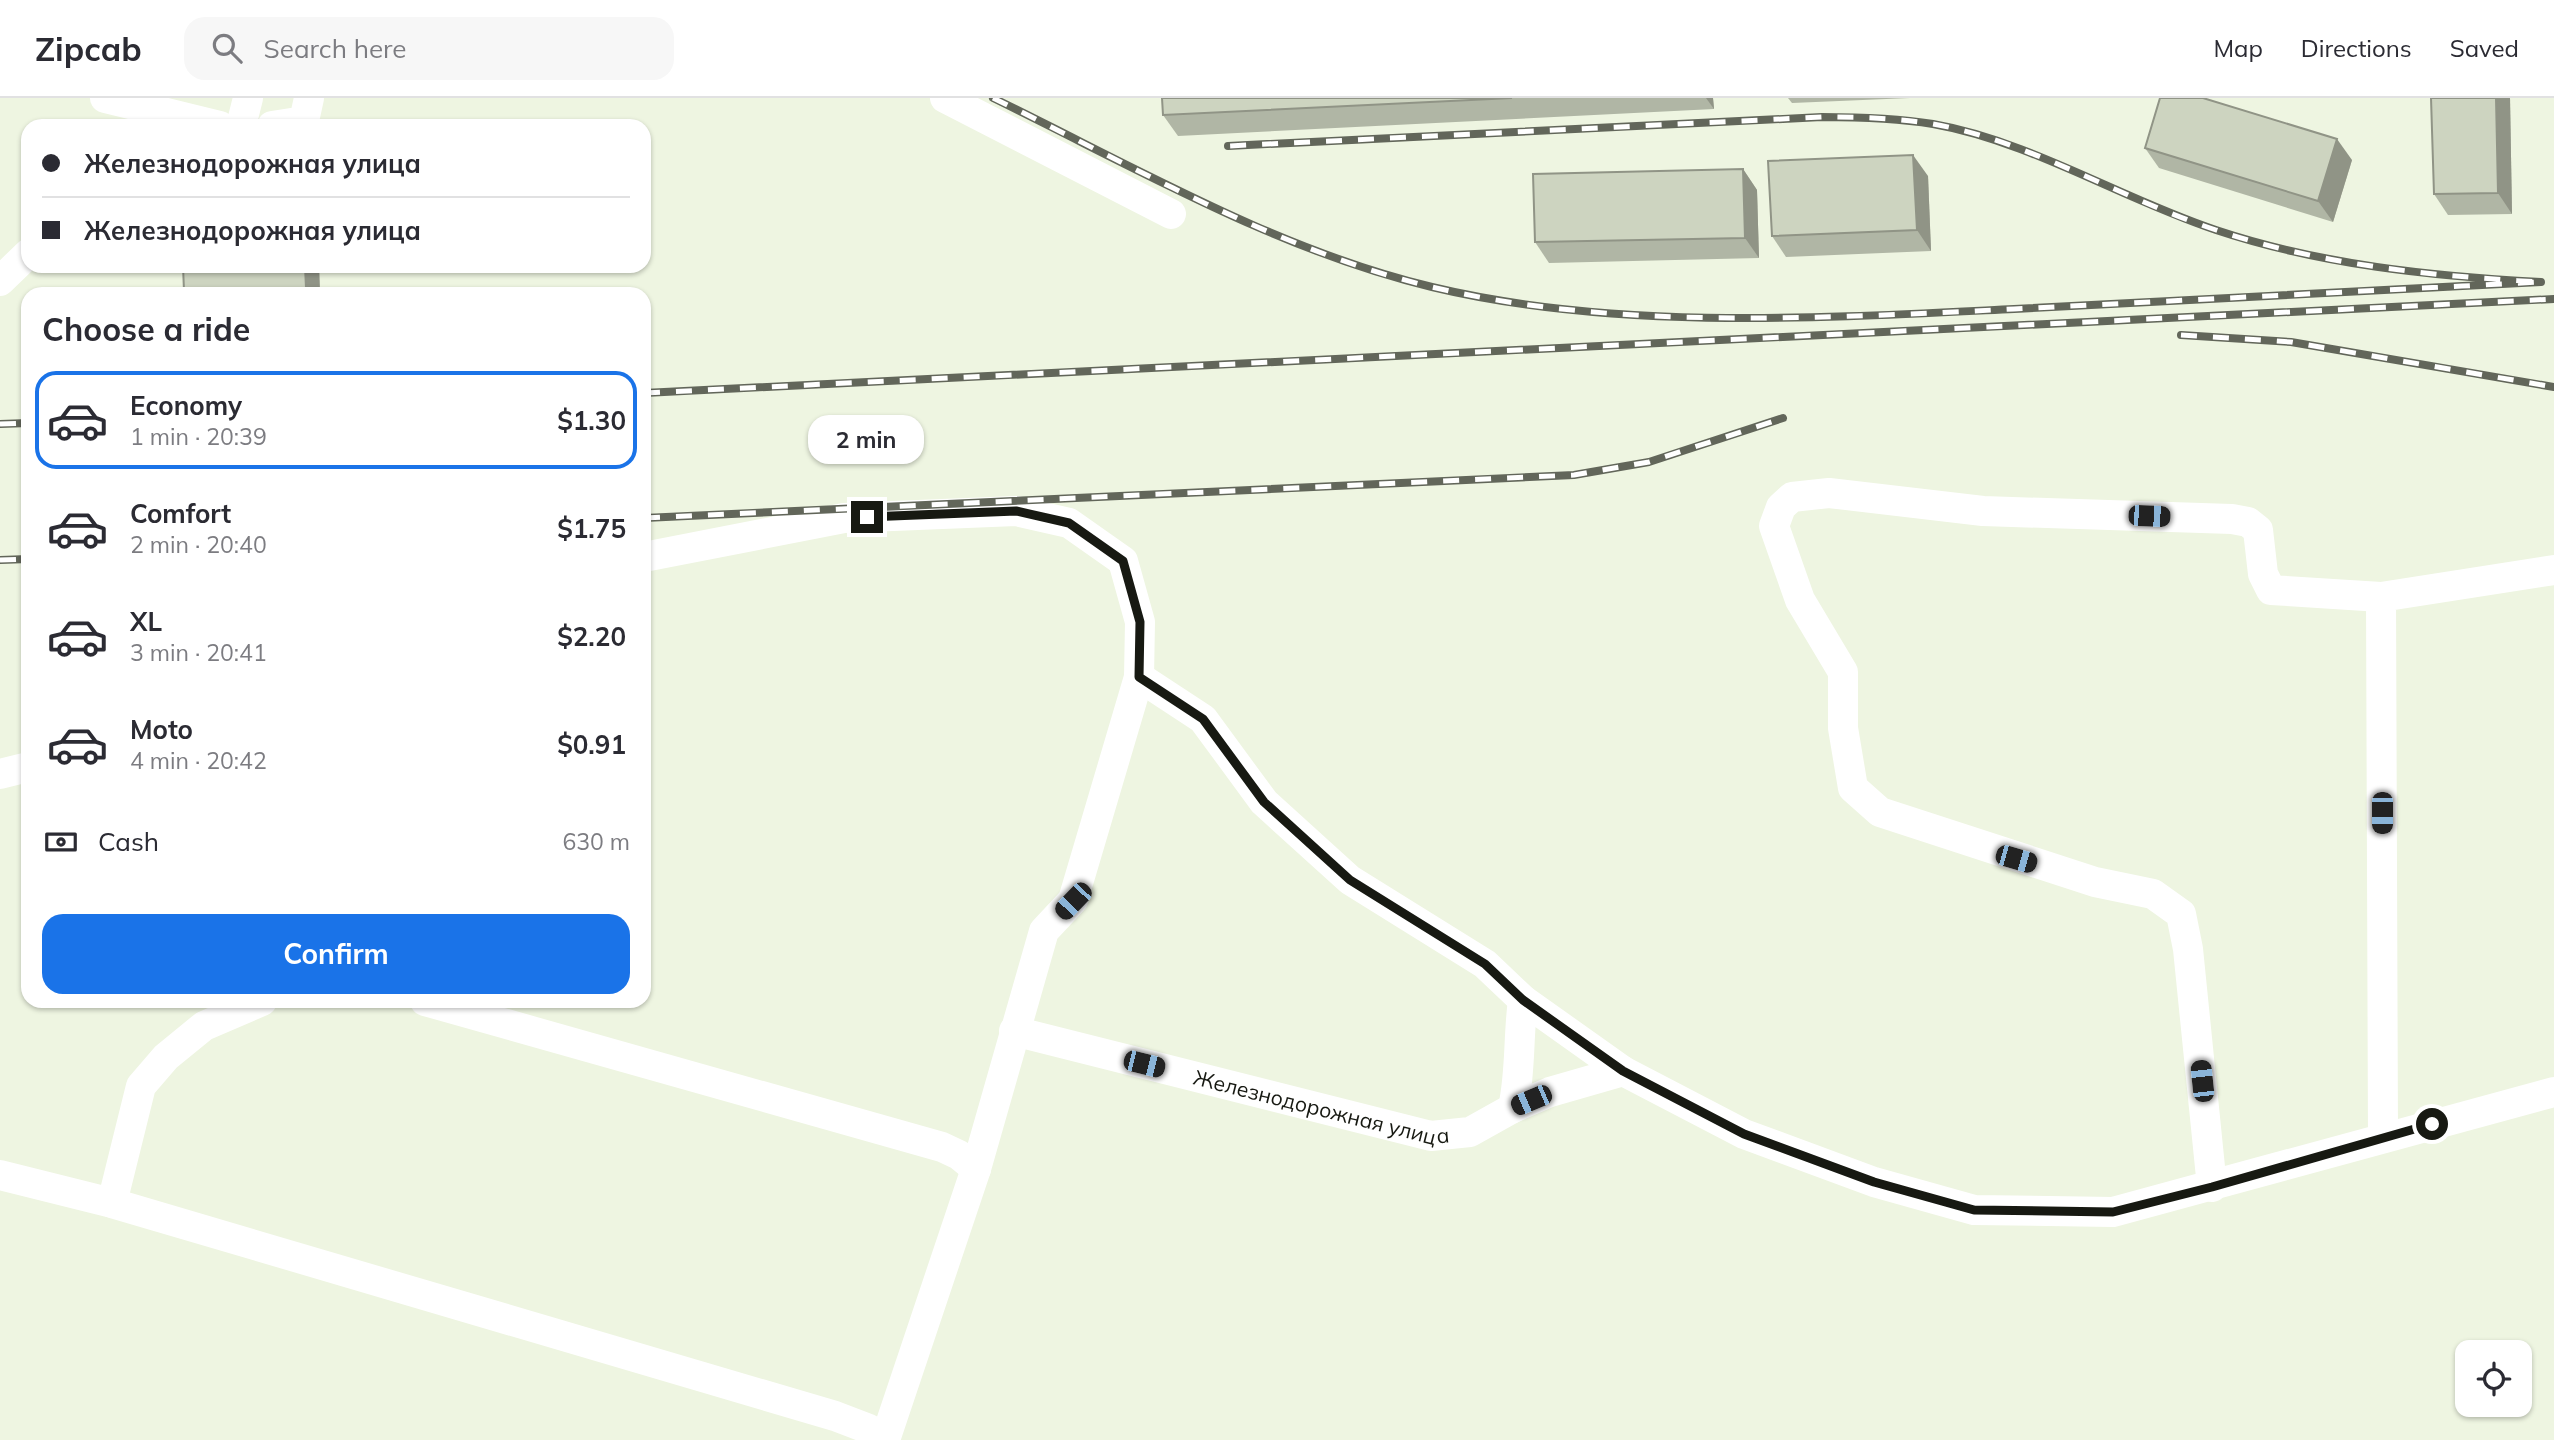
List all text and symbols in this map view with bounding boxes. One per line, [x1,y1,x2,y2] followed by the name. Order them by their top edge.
[184,17,674,80] search box
[35,28,142,69] text: Zipcab
[208,29,246,67] icon: search
[264,32,407,65] text: Search here
[2213,33,2263,63] text: Map
[2301,33,2412,63] text: Directions
[2450,33,2519,63] text: Saved
[84,147,421,180] text: Железнодорожная улица
[84,214,421,247] text: Железнодорожная улица
[42,309,250,349] text: Choose a ride
[46,389,109,452] icon: car
[130,389,242,422] text: Economy
[557,404,626,437] text: $1.30
[809,416,925,464] callout: 2 min
[130,422,267,451] text: 1 min · 20:39
[836,425,896,454] text: 2 min
[46,497,109,560] icon: car
[130,497,231,530] text: Comfort
[851,501,883,533] route end
[2128,505,2171,527] car
[557,512,626,545] text: $1.75
[130,530,267,559] text: 2 min · 20:40
[46,605,109,668] icon: car
[130,605,162,638] text: XL
[557,620,626,653] text: $2.20
[130,638,267,667] text: 3 min · 20:41
[46,713,109,776] icon: car
[130,713,193,746] text: Moto
[557,728,626,761] text: $0.91
[130,746,267,775] text: 4 min · 20:42
[2372,792,2393,834] car
[42,823,80,861] icon: cash
[98,825,159,858] text: Cash
[562,827,630,856] text: 630 m
[1993,843,2040,875] car
[1051,879,1096,923] car
[42,914,630,994] button: Confirm
[1122,1049,1167,1079] car
[2190,1059,2215,1103] car
[1191,1064,1450,1150] street label: Железнодорожная улица
[1508,1082,1555,1118] car
[2416,1108,2448,1140] route start
[2455,1340,2532,1417] map controls
[2455,1340,2532,1417] button: locate

